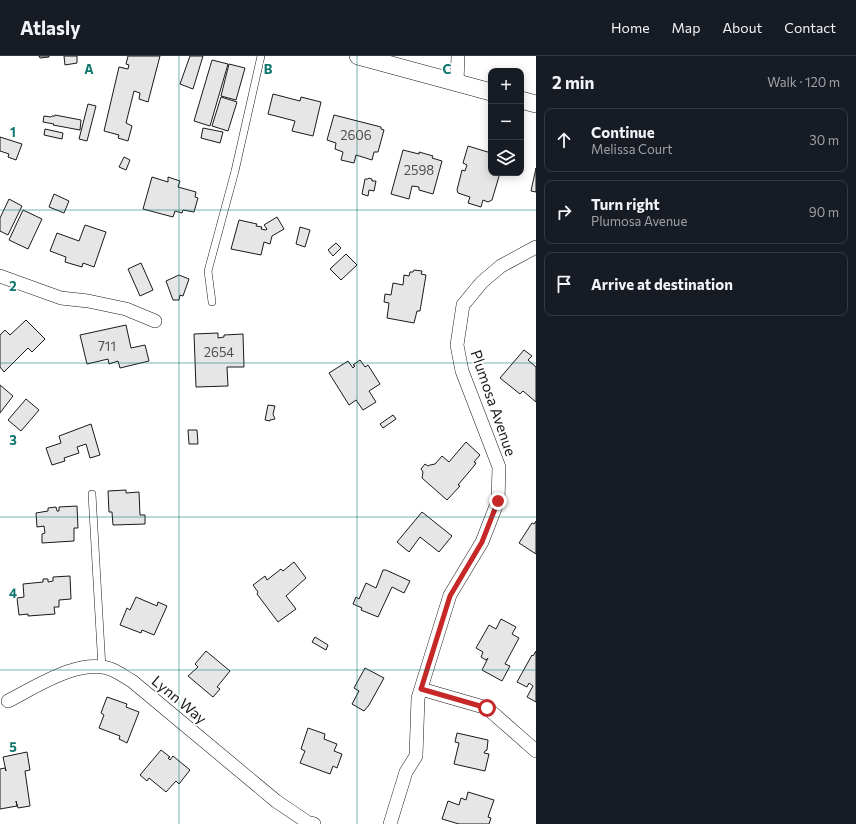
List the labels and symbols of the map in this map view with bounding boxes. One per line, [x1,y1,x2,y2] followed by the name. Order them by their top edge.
[84,61,94,77] text: A
[264,61,273,77] text: B
[443,61,452,77] text: C
[10,124,16,140] text: 1
[340,127,372,143] house number: 2606
[404,162,434,178] house number: 2598
[9,278,17,294] text: 2
[98,338,116,354] house number: 711
[204,344,234,360] house number: 2654
[467,347,521,458] street label: Plumosa Avenue
[9,432,17,448] text: 3
[489,492,507,510] route end
[9,585,17,601] text: 4
[149,671,211,727] street label: Lynn Way
[478,699,496,717] route start
[9,739,17,755] text: 5

